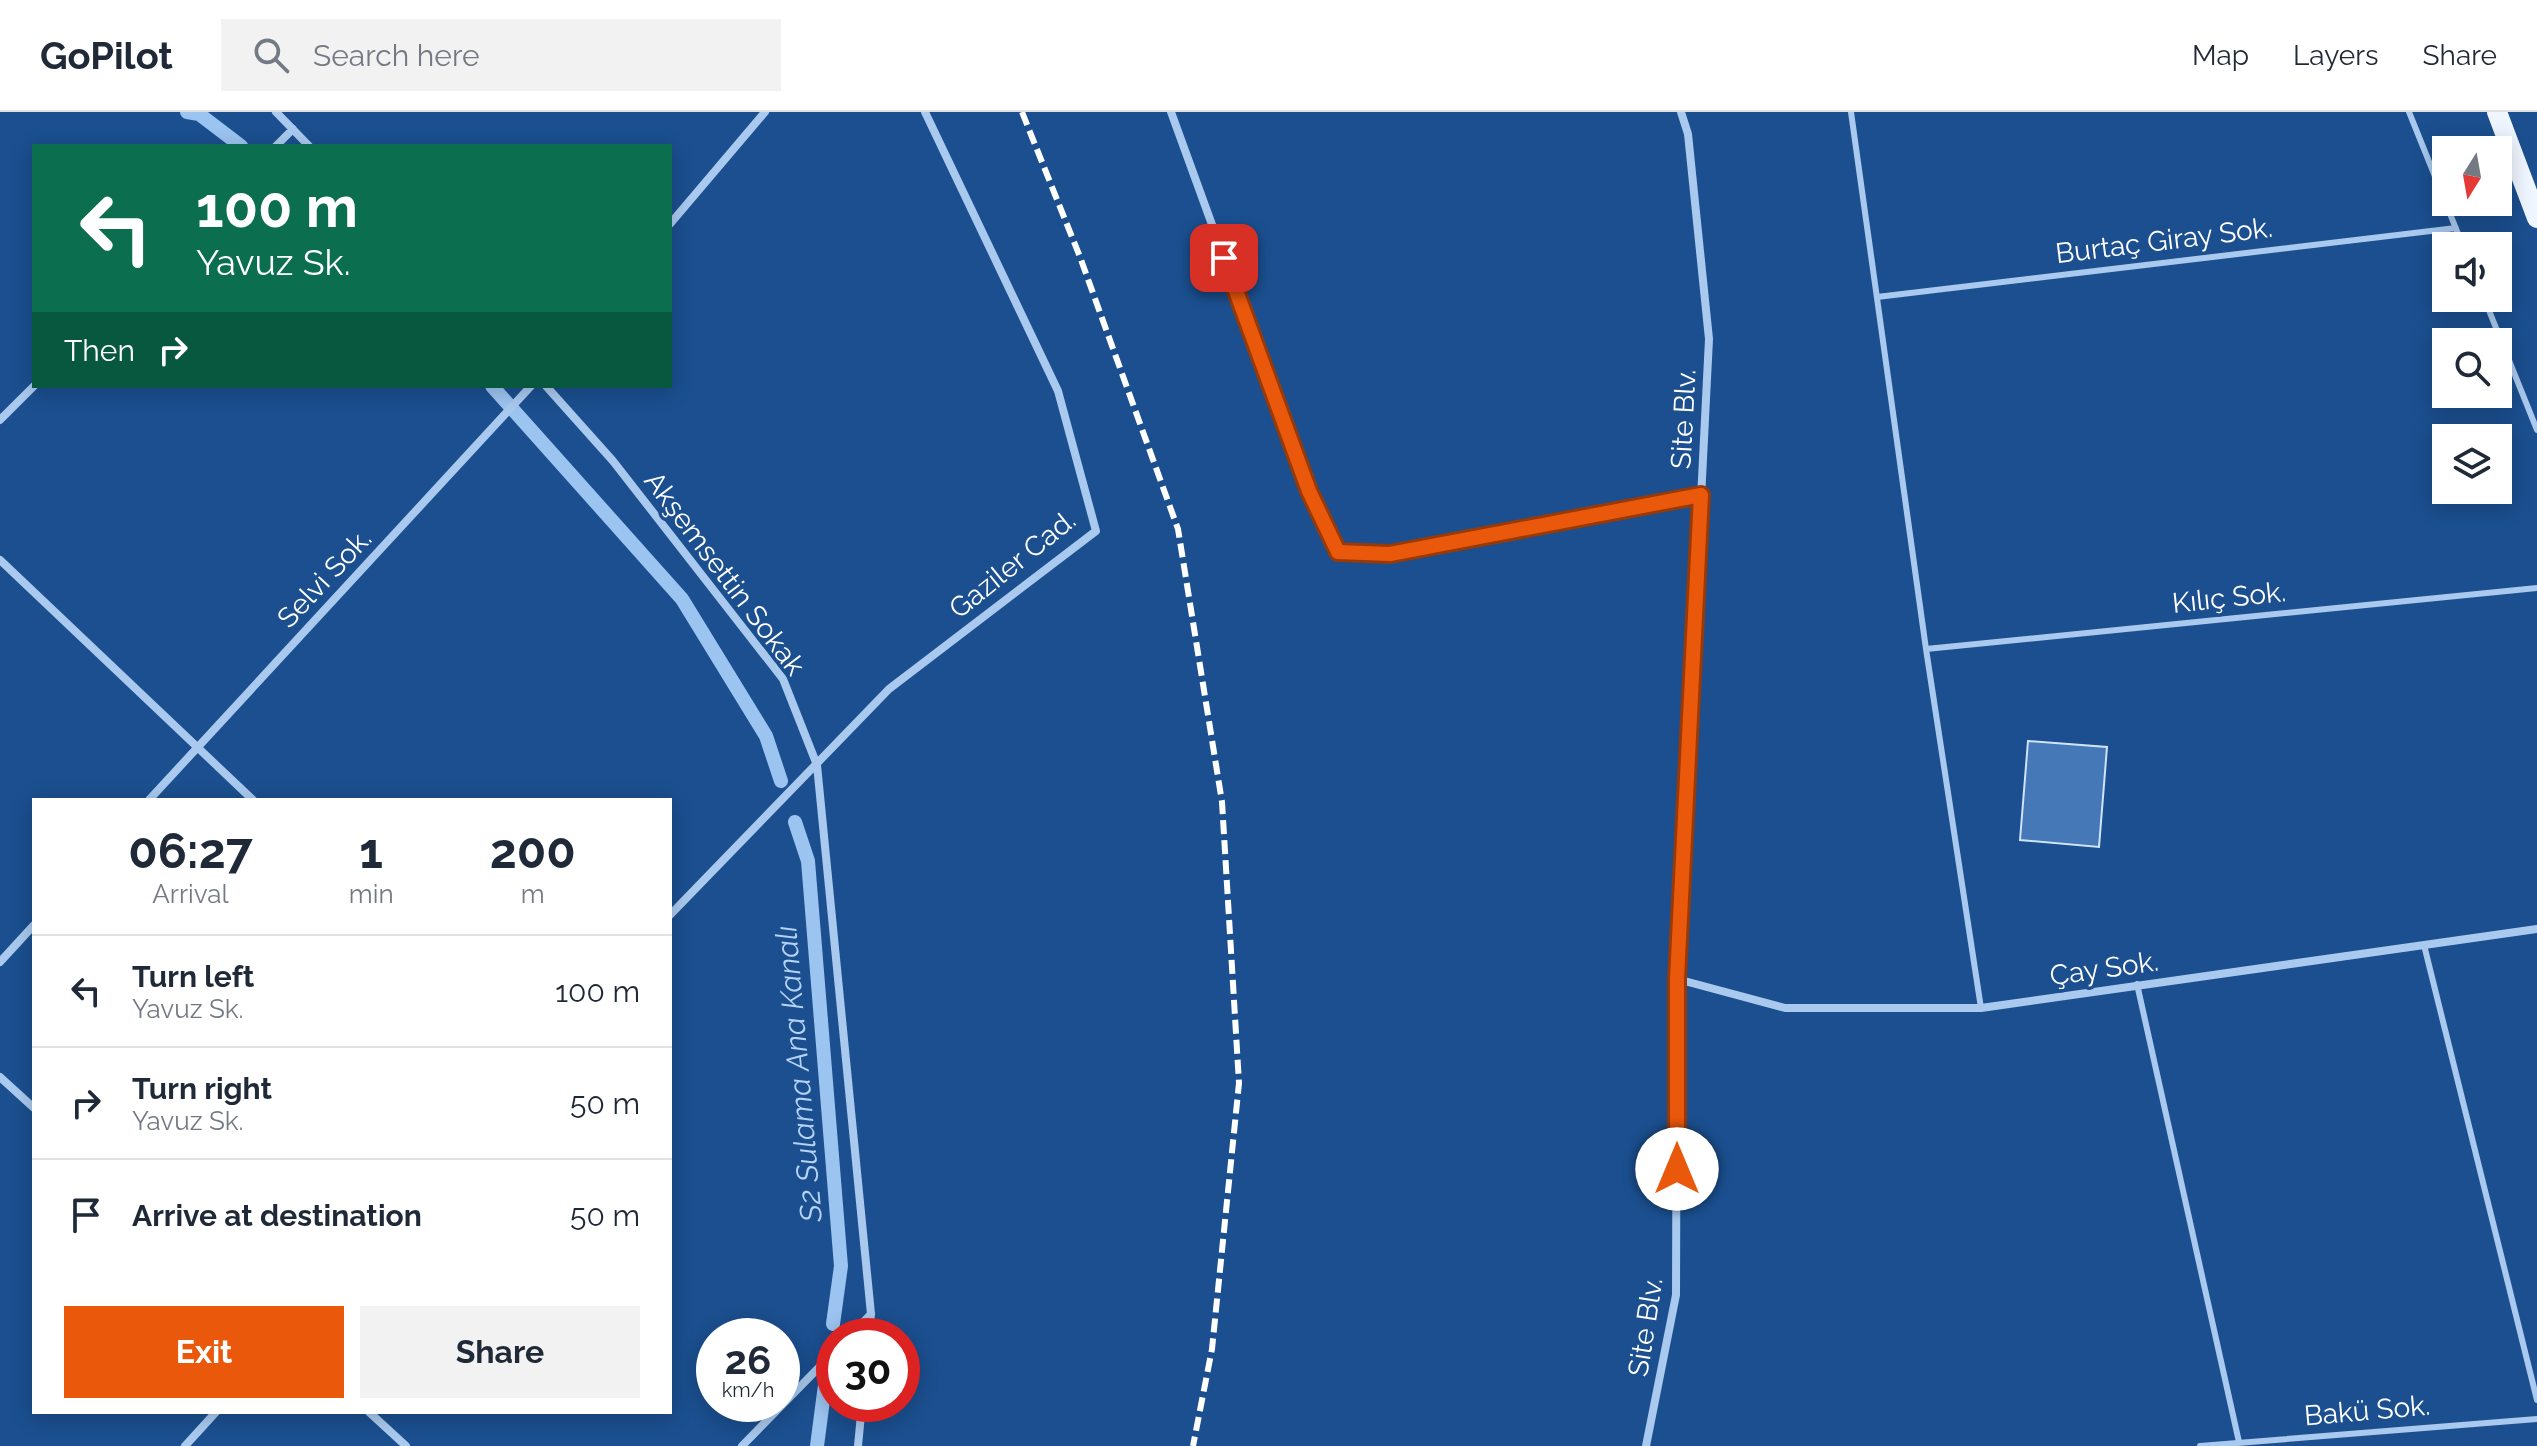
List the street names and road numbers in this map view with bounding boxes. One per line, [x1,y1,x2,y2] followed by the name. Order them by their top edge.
[2054,211,2274,270] street label: Burtaç Giray Sok.
[1664,368,1703,470] street label: Site Blv.
[637,465,812,682] street label: Akşemsettin Sokak
[943,504,1082,625] street label: Gaziler Cad.
[271,522,378,634] street label: Selvi Sok.
[2171,575,2288,620] street label: Kılıç Sok.
[2048,945,2161,992] street label: Çay Sok.
[1621,1275,1670,1379] street label: Site Blv.
[2303,1389,2431,1432] street label: Bakü Sok.

